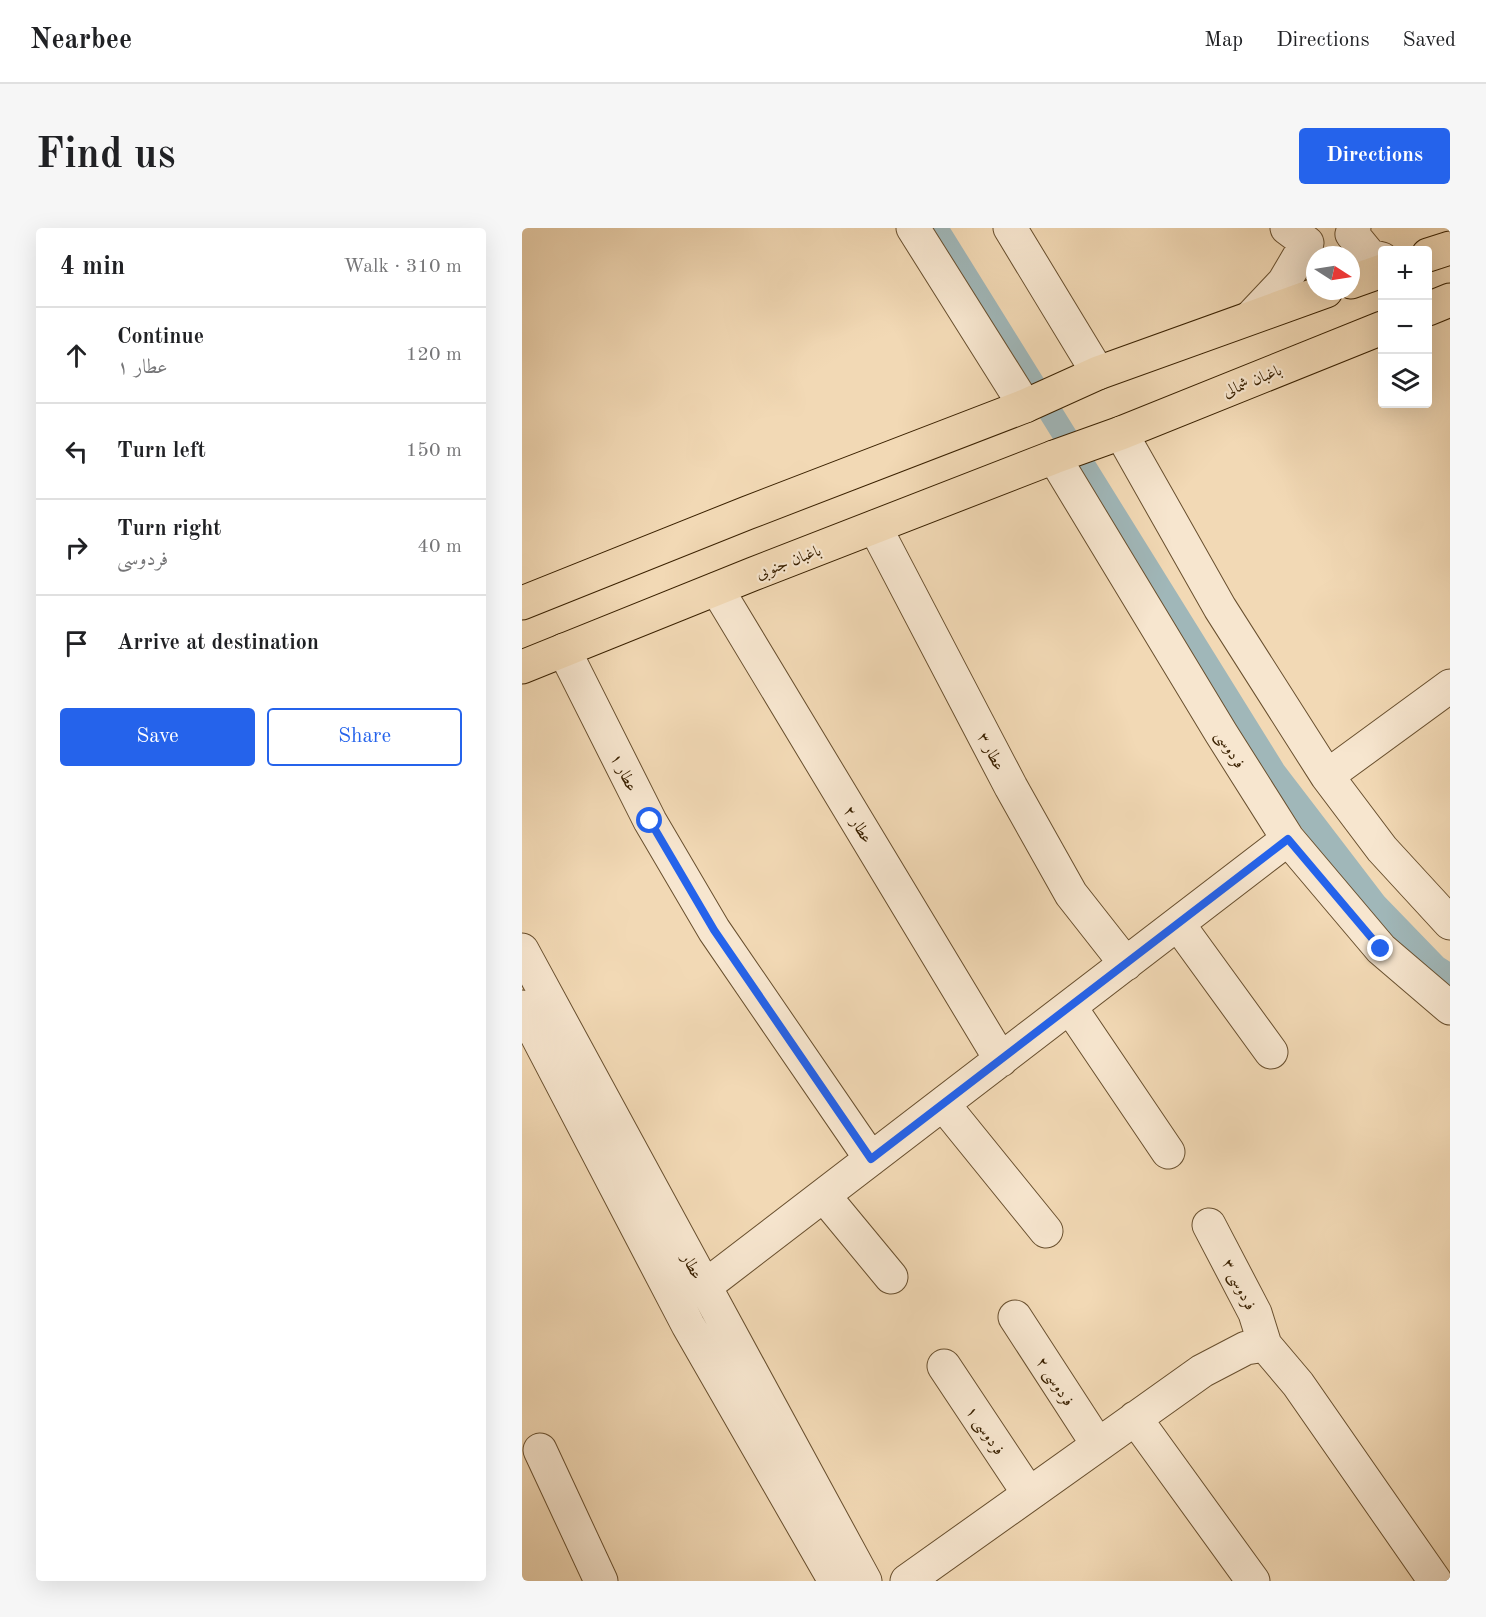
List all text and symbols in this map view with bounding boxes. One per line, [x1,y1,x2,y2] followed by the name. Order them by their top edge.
[30,27,132,55] text: Nearbee
[1204,30,1243,51] text: Map
[1276,30,1370,51] text: Directions
[1403,30,1456,51] text: Saved
[1299,128,1450,184] button: Directions
[36,135,175,177] text: Find us
[1306,246,1360,300] north arrow
[1378,246,1432,408] map controls
[1378,246,1432,300] button: +
[60,254,125,280] text: 4 min
[343,257,462,277] text: Walk · 310 m
[1378,300,1432,354] button: −
[117,326,204,348] text: Continue
[60,339,93,372] icon: ahead
[406,345,462,365] text: 120 m
[1378,354,1432,408] button: layers
[117,358,167,378] text: عطار ۱
[1221,363,1284,401] street label: باغبان شمالی
[60,435,93,468] icon: left
[117,440,206,462] text: Turn left
[406,441,462,461] text: 150 m
[117,518,221,540] text: Turn right
[60,531,93,564] icon: right
[417,537,462,557] text: 40 m
[754,543,824,584] street label: باغبان جنوبی
[117,550,168,570] text: فردوسی
[60,627,93,660] icon: arrive
[117,632,319,654] text: Arrive at destination
[60,708,255,766] button: Save
[267,708,462,766] button: Share
[1210,728,1247,773] street label: فردوسی
[974,730,1007,774] street label: عطار ۳
[607,751,640,795] street label: عطار ۱
[840,804,875,846] street label: عطار ۲
[636,807,662,833] route start
[1367,935,1393,961] route end
[677,1250,705,1282] street label: عطار
[1217,1257,1258,1314] street label: فردوسی ۳
[1031,1355,1076,1411] street label: فردوسی ۲
[961,1404,1006,1459] street label: فردوسی ۱

